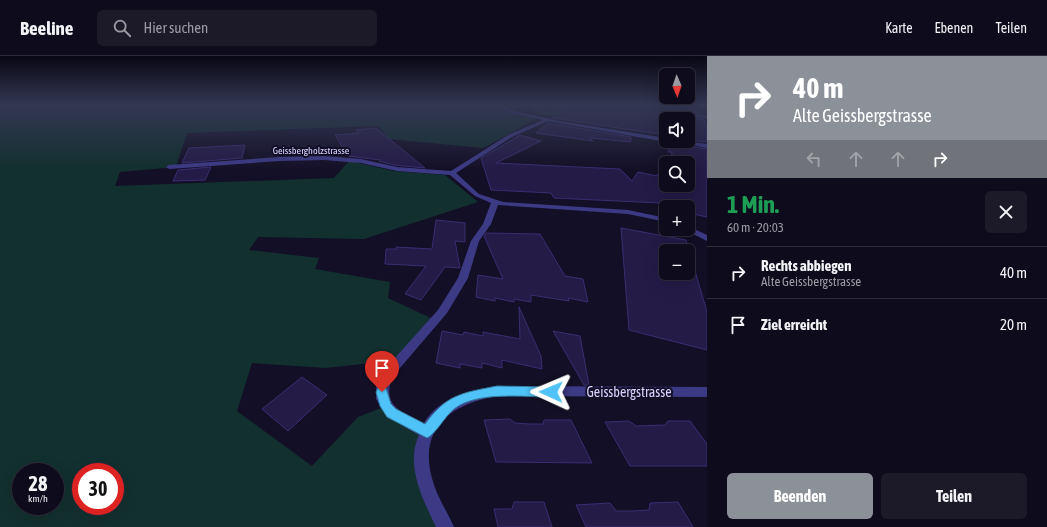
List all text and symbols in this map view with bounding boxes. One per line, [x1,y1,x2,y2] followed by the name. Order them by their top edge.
[97,10,377,46] search box
[20,17,73,39] text: Beeline
[111,17,133,39] icon: search
[143,19,208,36] text: Hier suchen
[885,20,912,36] text: Karte
[934,20,973,36] text: Ebenen
[995,20,1027,36] text: Teilen
[659,68,695,104] north arrow
[659,68,695,280] map controls
[727,72,779,124] icon: right
[793,72,843,104] text: 40 m
[793,105,932,126] text: Alte Geissbergstrasse
[659,112,695,148] button: sound
[273,145,350,156] street label: Geissbergholzstrasse
[803,148,825,170] icon: left
[845,148,867,170] icon: ahead
[887,148,909,170] icon: ahead
[929,148,951,170] icon: right
[659,156,695,192] button: search
[727,191,779,218] text: 1 Min.
[985,191,1027,233] button: close
[659,200,695,236] button: +
[727,220,784,235] text: 60 m · 20:03
[659,244,695,280] button: −
[761,257,851,274] text: Rechts abbiegen
[727,262,749,284] icon: right
[1000,264,1027,281] text: 40 m
[761,274,861,289] text: Alte Geissbergstrasse
[727,314,749,336] icon: arrive
[761,316,827,333] text: Ziel erreicht
[1000,316,1027,333] text: 20 m
[365,351,399,392] pin
[371,357,393,379] icon: arrive
[530,371,572,413] position arrow
[586,384,672,400] street label: Geissbergstrasse
[72,463,124,515] speed limit sign: 30
[29,472,47,495] text: 28
[727,473,873,519] button: Beenden
[881,473,1027,519] button: Teilen
[28,493,48,504] text: km/h

